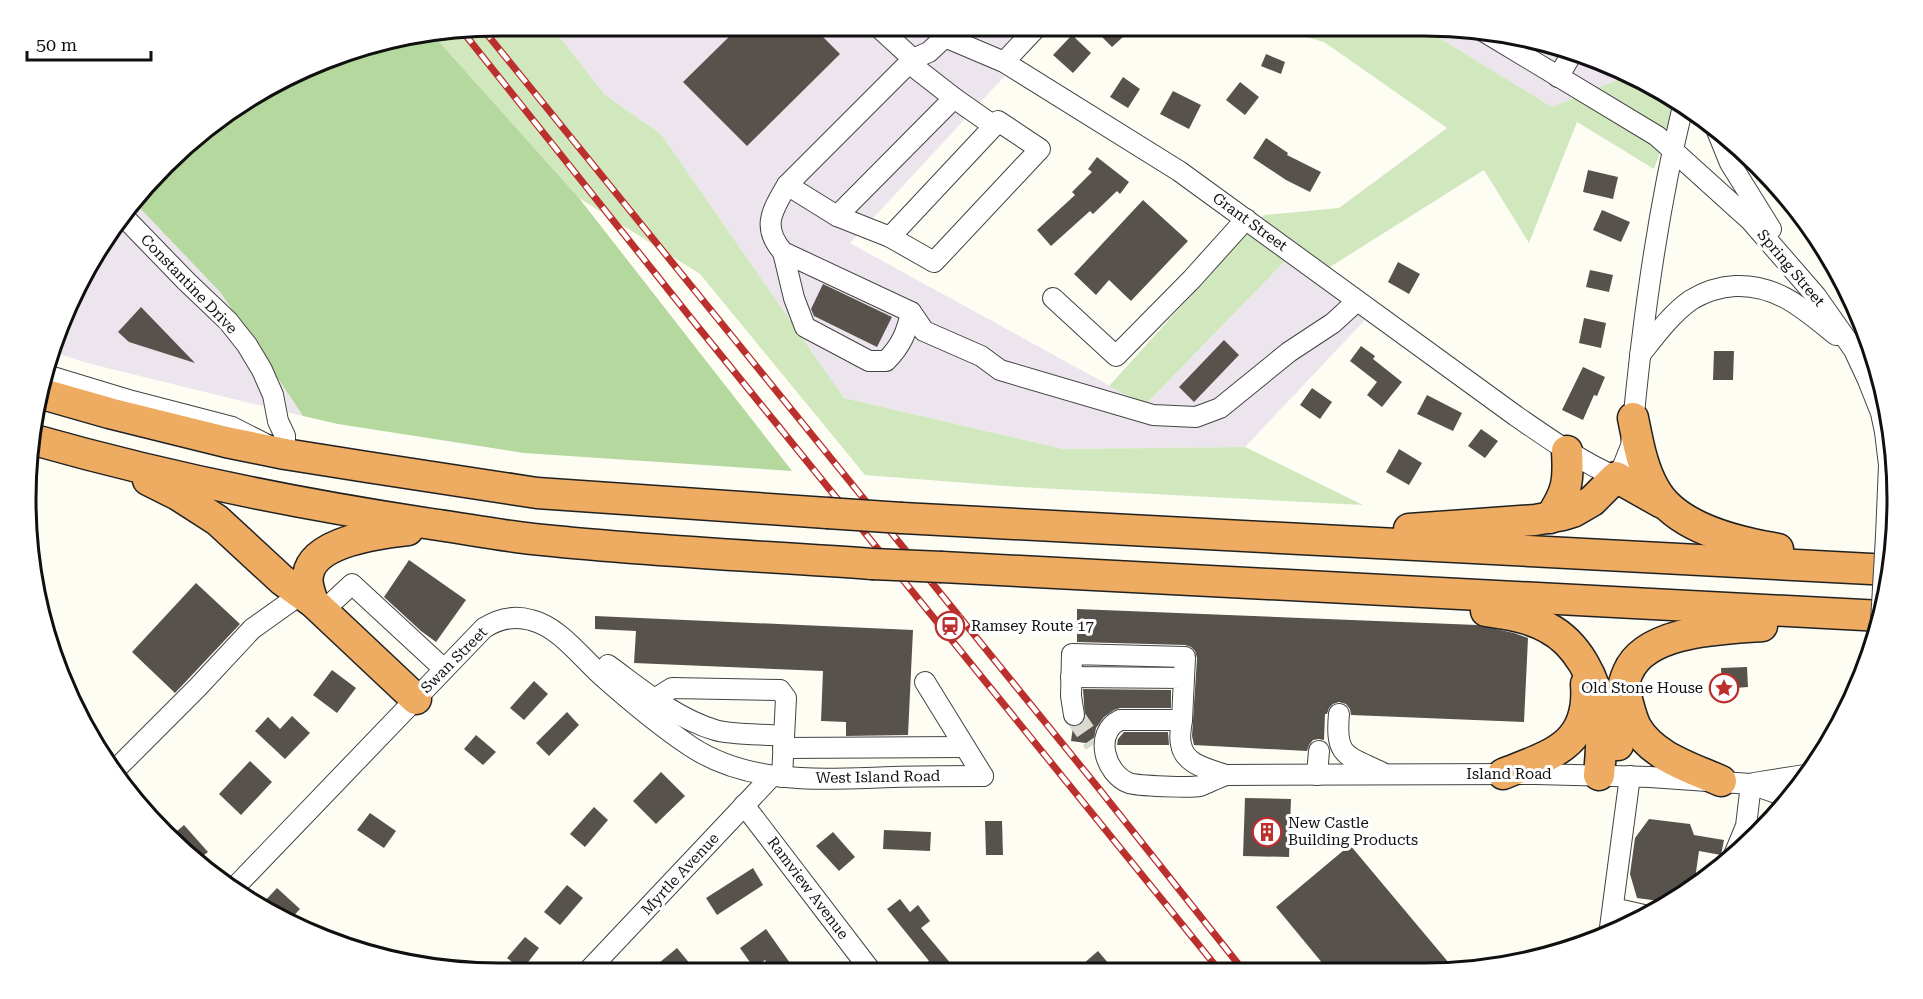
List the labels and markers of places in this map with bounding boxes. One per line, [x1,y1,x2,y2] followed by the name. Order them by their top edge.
[934,610,966,642] station icon: Ramsey Route 17
[971,617,1094,635] place label: Ramsey Route 17
[1708,672,1740,704] place icon: Old Stone House
[1581,679,1703,697] place label: Old Stone House
[1288,814,1418,849] place label: New Castle Building Products
[1251,816,1283,848] building icon: New Castle Building Products

